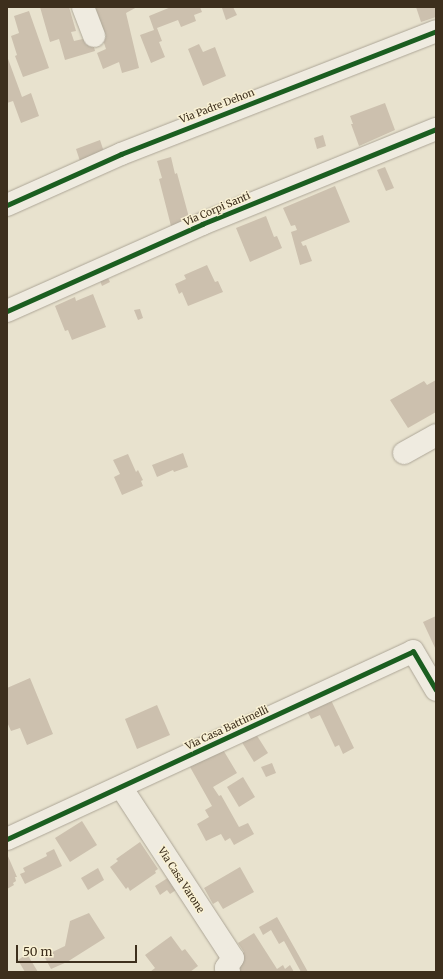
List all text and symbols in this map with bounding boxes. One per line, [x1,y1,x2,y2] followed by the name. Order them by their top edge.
[178,86,256,126] street label: Via Padre Dehon
[182,190,252,228] street label: Via Corpi Santi
[184,703,270,753] street label: Via Casa Battimelli
[155,845,207,915] street label: Via Casa Varone
[18,937,139,963] scale bar
[23,944,52,959] text: 50 m

